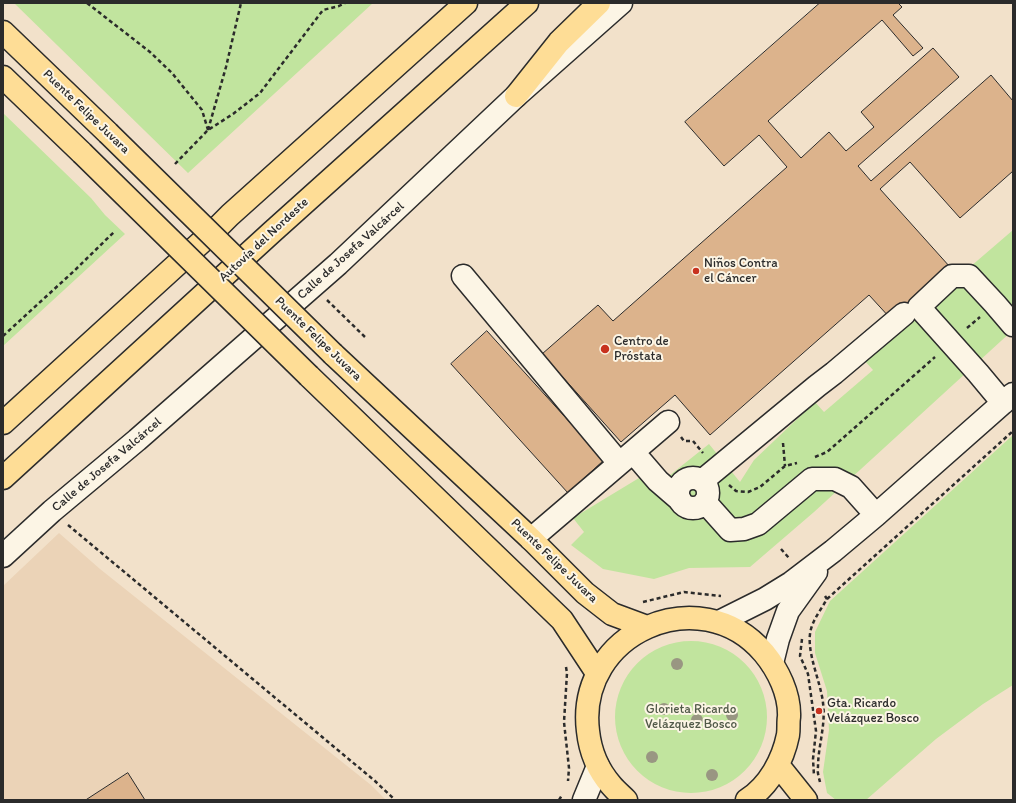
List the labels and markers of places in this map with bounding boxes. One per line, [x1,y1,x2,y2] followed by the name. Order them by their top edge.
[704,256,778,287] place label: Niños Contra el Cáncer
[691,266,701,276] marker: Niños Contra el Cáncer
[614,334,669,365] place label: Centro de Próstata
[599,343,611,355] marker: Centro de Próstata
[827,696,919,727] place label: Gta. Ricardo Velázquez Bosco
[814,706,824,716] marker: Gta. Ricardo Velázquez Bosco

